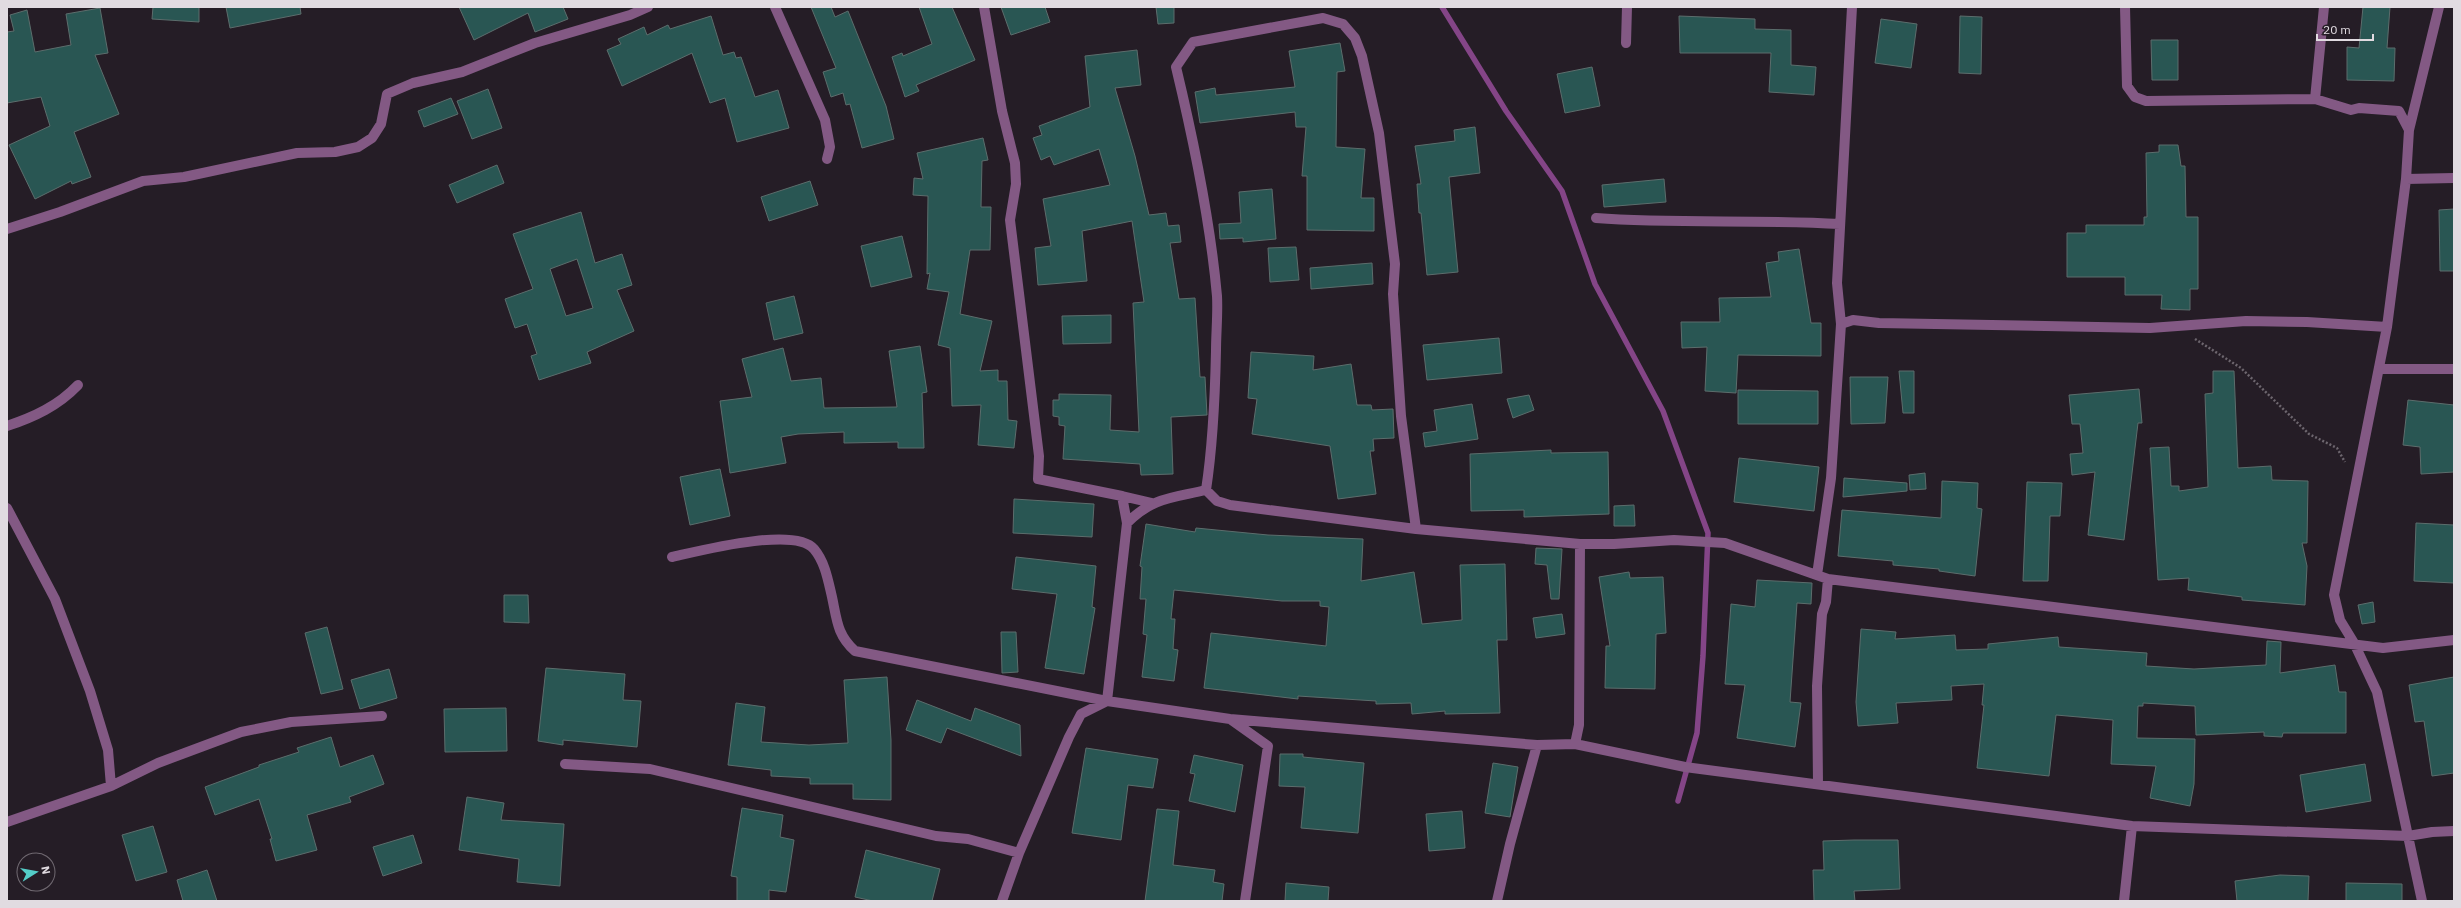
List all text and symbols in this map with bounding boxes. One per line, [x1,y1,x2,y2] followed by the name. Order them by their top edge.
[2317,16,2373,42] scale bar
[2323,22,2351,37] text: 20 m
[16,852,56,892] north arrow
[38,865,53,875] text: N

